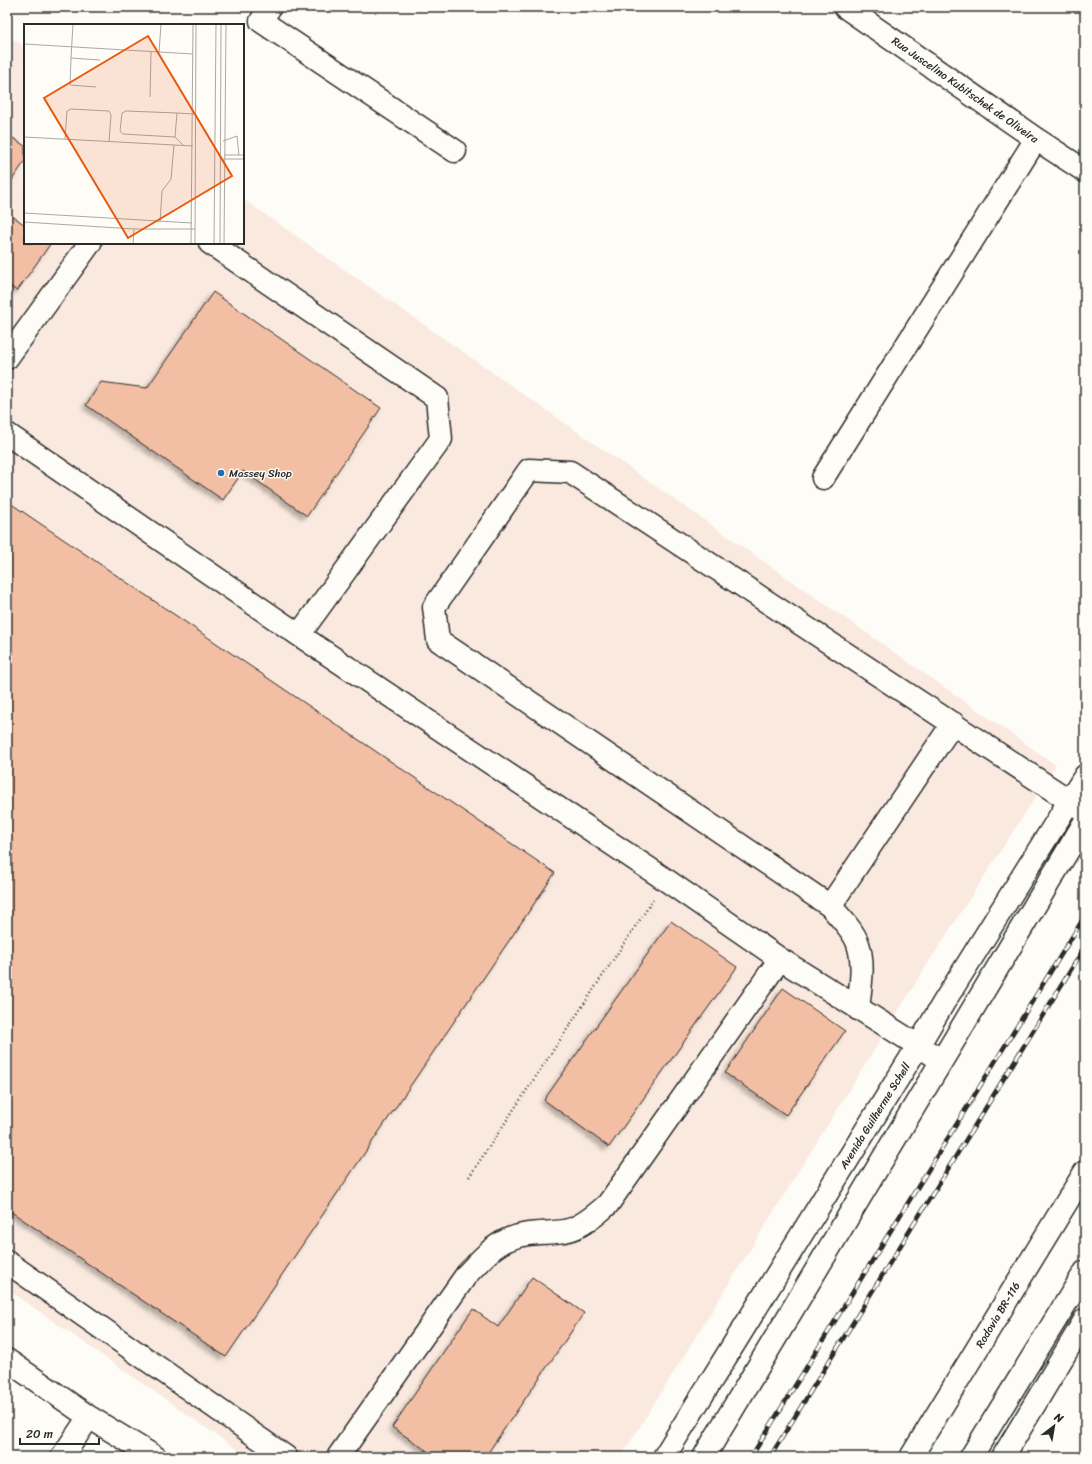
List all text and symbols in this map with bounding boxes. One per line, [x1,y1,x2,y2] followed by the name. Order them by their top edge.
[24,24,244,244] inset map
[887,32,1043,149] street label: Rua Juscelino Kubitschek de Oliveira
[229,464,292,483] place label: Massey Shop
[216,468,226,478] marker: Massey Shop
[834,1058,916,1174] street label: Avenida Guilherme Schell
[971,1278,1025,1352] street label: Rodovia BR-116
[1034,1406,1074,1446] north arrow
[1050,1407,1067,1428] text: N
[20,1420,99,1446] scale bar
[26,1423,53,1445] text: 20 m

